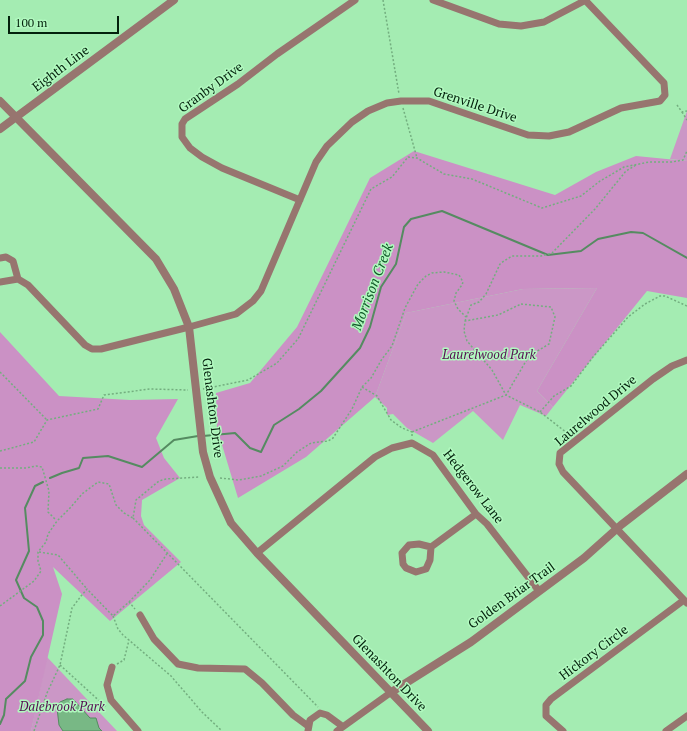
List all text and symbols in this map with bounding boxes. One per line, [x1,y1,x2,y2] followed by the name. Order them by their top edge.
[10,8,121,34] scale bar
[15,15,47,30] text: 100 m
[30,43,92,95] street label: Eighth Line
[176,59,246,117] street label: Granby Drive
[431,84,519,126] street label: Grenville Drive
[349,241,397,333] water label: Morrison Creek
[442,347,536,363] park label: Laurelwood Park
[198,357,226,459] street label: Glenashton Drive
[552,372,640,450] street label: Laurelwood Drive
[439,447,507,527] street label: Hedgerow Lane
[466,559,558,633] street label: Golden Briar Trail
[557,622,631,684] street label: Hickory Circle
[348,631,430,715] street label: Glenashton Drive
[19,699,105,715] park label: Dalebrook Park

